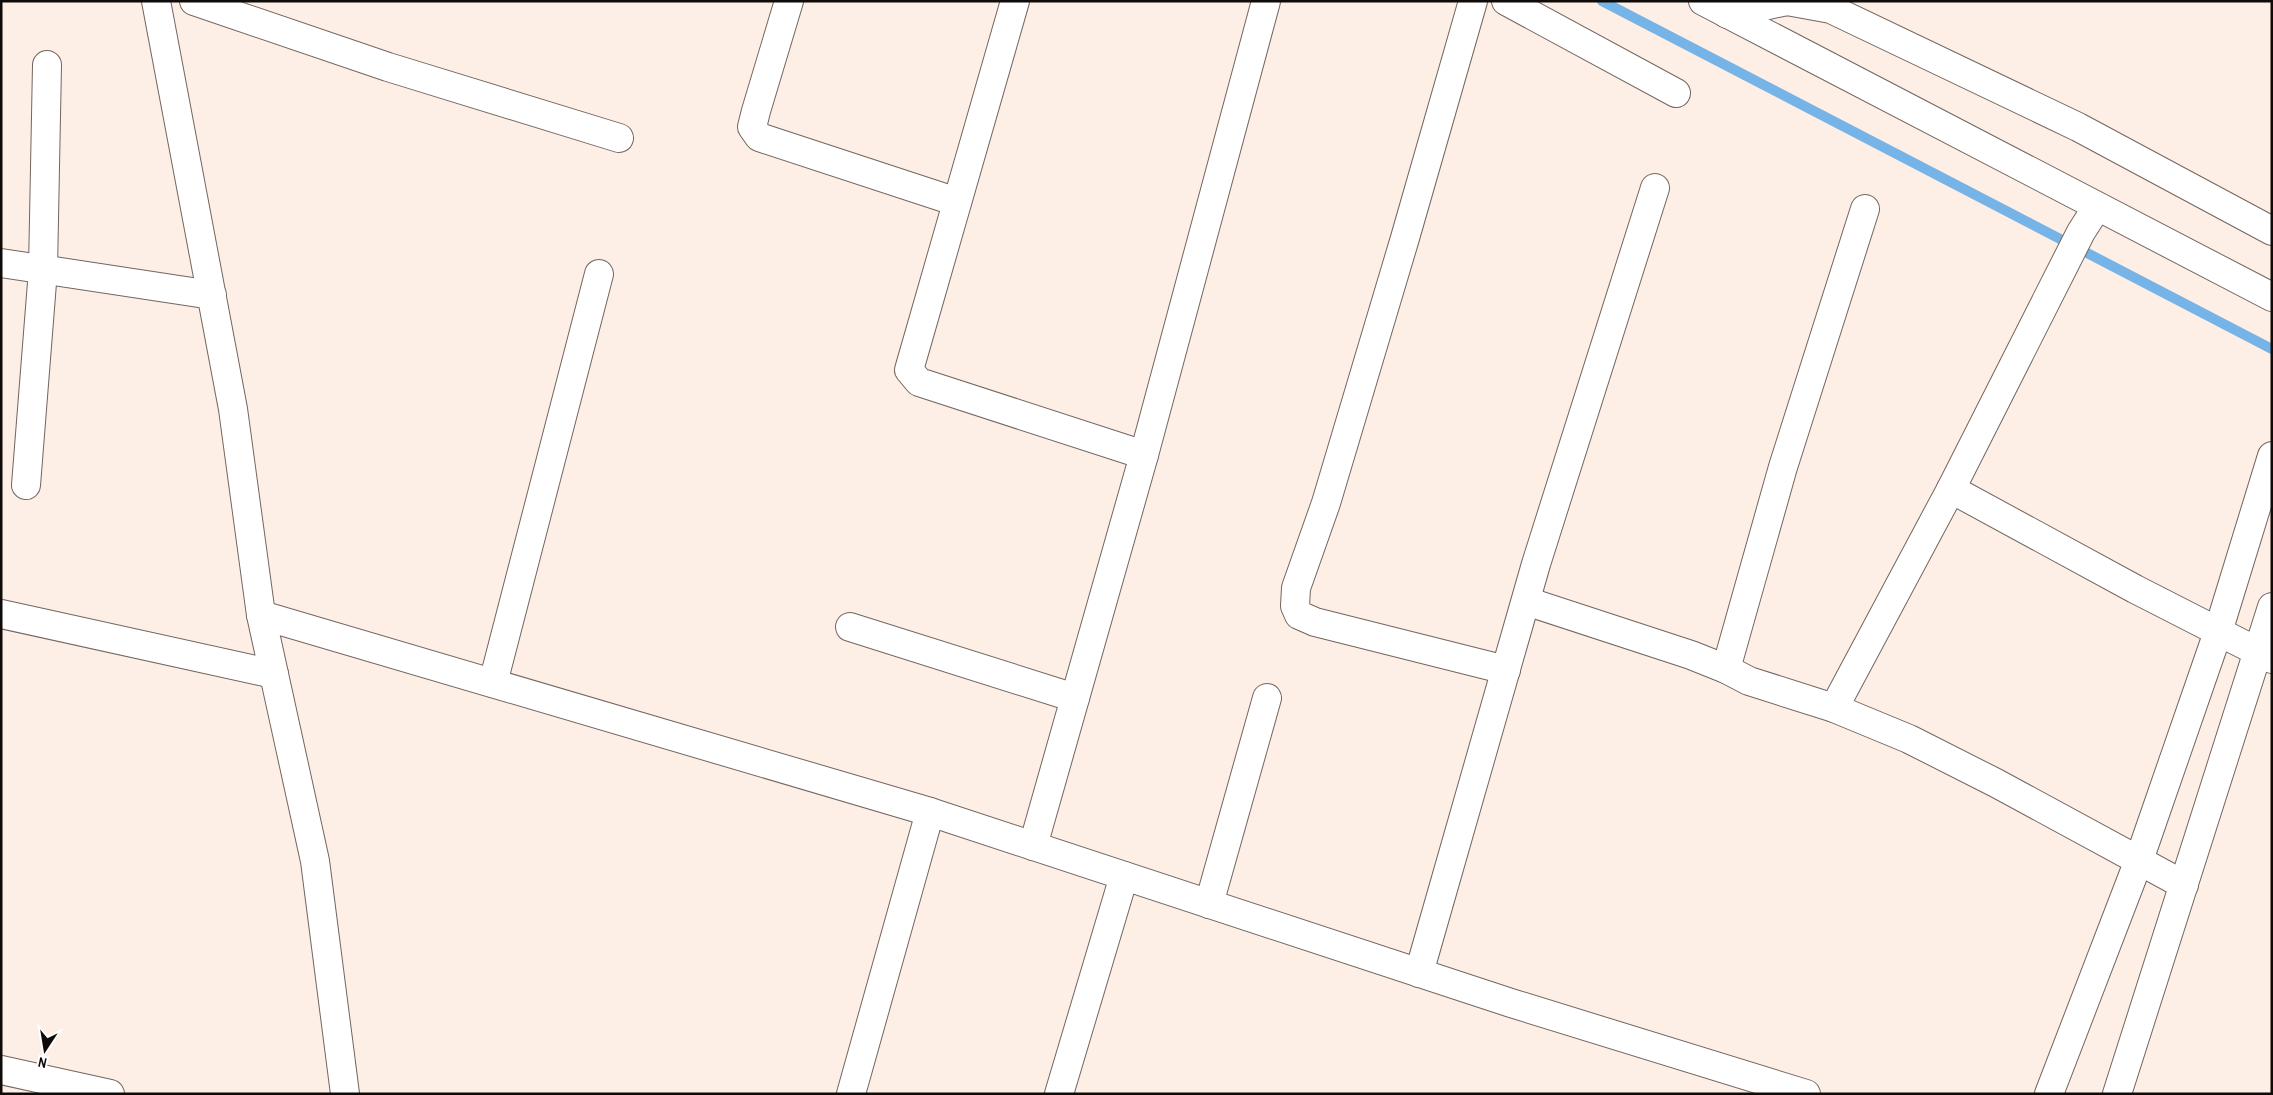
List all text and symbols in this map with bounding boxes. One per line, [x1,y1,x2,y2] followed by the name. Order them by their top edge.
[20,1025,70,1075] north arrow
[36,1053,48,1072] text: N

